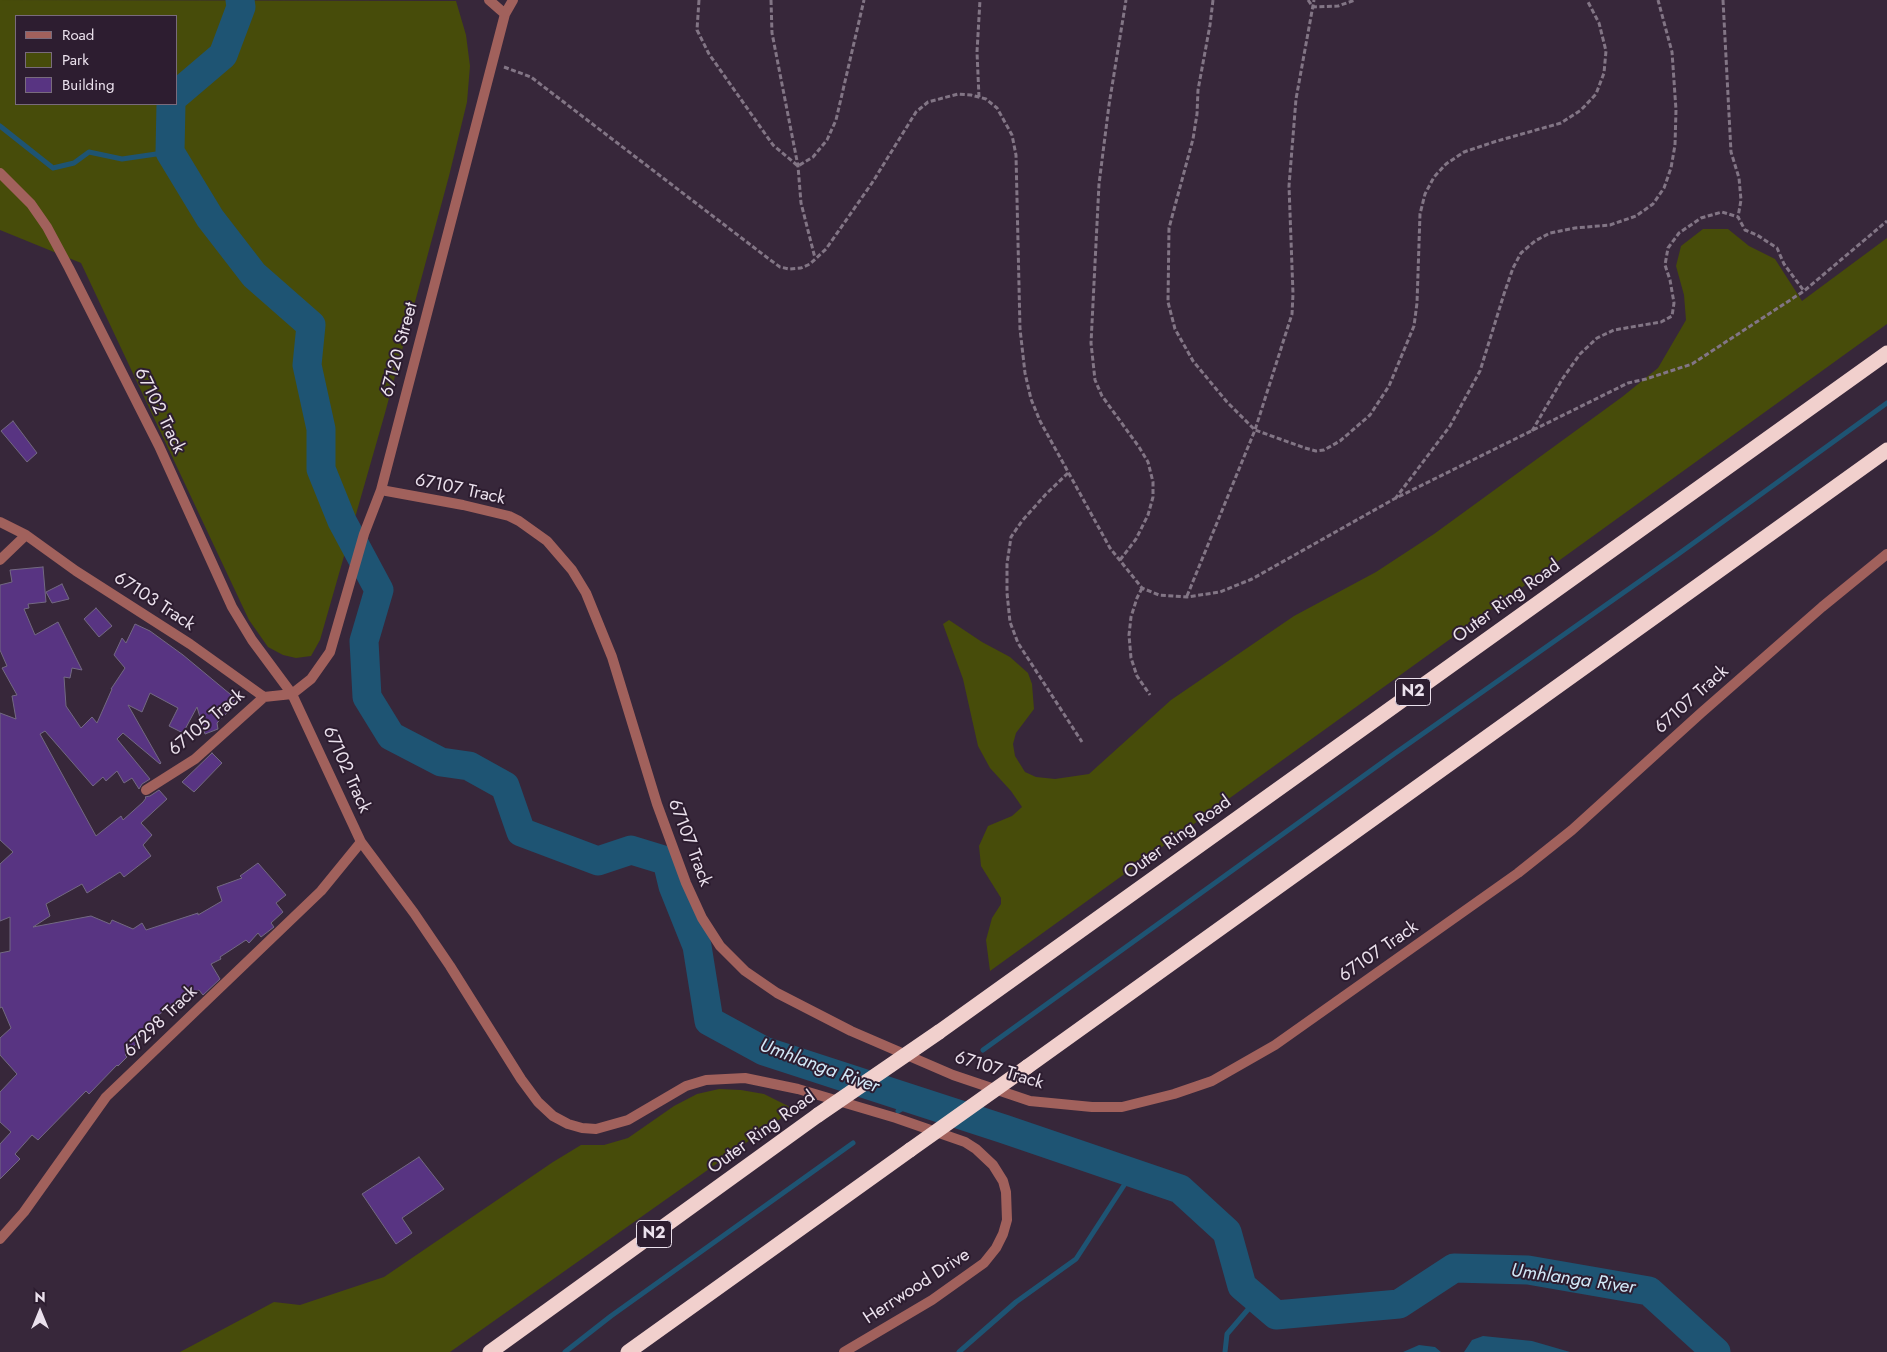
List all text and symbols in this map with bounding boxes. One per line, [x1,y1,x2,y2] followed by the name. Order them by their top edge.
[15,15,178,105] legend
[62,24,94,46] text: Road
[62,49,89,71] text: Park
[62,74,114,96] text: Building
[377,300,423,400] street label: 67120 Street
[129,365,189,457] street label: 67102 Track
[413,470,507,510] street label: 67107 Track
[1449,556,1565,648] street label: Outer Ring Road
[109,568,199,636] street label: 67103 Track
[1651,661,1733,739] street label: 67107 Track
[1396,679,1430,706] road number: N2
[165,685,249,761] street label: 67105 Track
[317,723,375,817] street label: 67102 Track
[1120,792,1236,884] street label: Outer Ring Road
[662,796,716,890] street label: 67107 Track
[1335,917,1423,987] street label: 67107 Track
[120,982,202,1062] street label: 67298 Track
[756,1035,882,1099] water label: Umhlanga River
[952,1047,1046,1095] street label: 67107 Track
[704,1087,820,1179] street label: Outer Ring Road
[636,1220,672,1248] road number: N2
[860,1245,974,1329] street label: Herrwood Drive
[1509,1260,1637,1300] water label: Umhlanga River
[15,1287,65,1337] north arrow
[34,1287,46,1307] text: N

